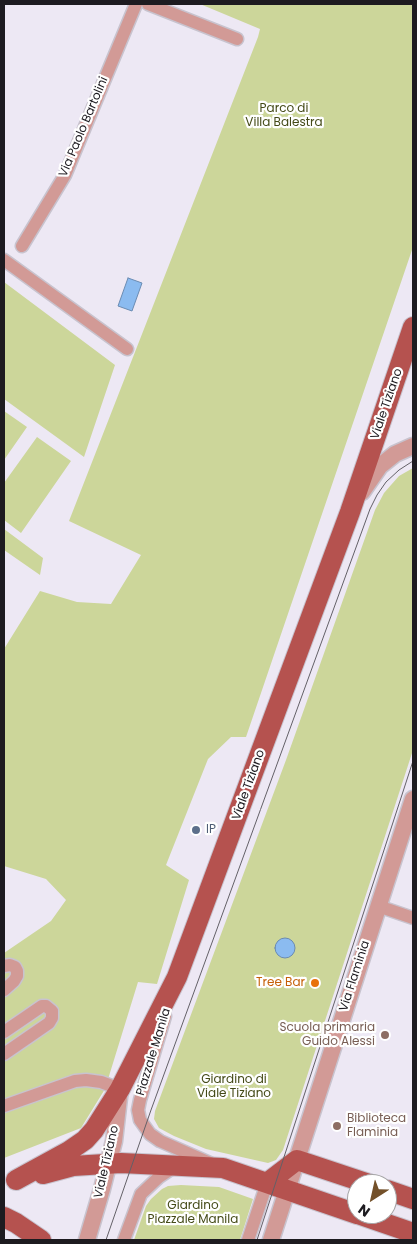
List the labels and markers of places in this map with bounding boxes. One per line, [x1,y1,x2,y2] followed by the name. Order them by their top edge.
[206,823,216,837] place label: IP
[190,824,202,836] marker: IP
[256,976,305,990] place label: Tree Bar
[309,977,321,989] marker: Tree Bar
[279,1021,375,1049] place label: Scuola primaria Guido Alessi
[379,1029,391,1041] marker: Scuola primaria Guido Alessi
[347,1112,406,1140] place label: Biblioteca Flaminia
[331,1120,343,1132] marker: Biblioteca Flaminia

